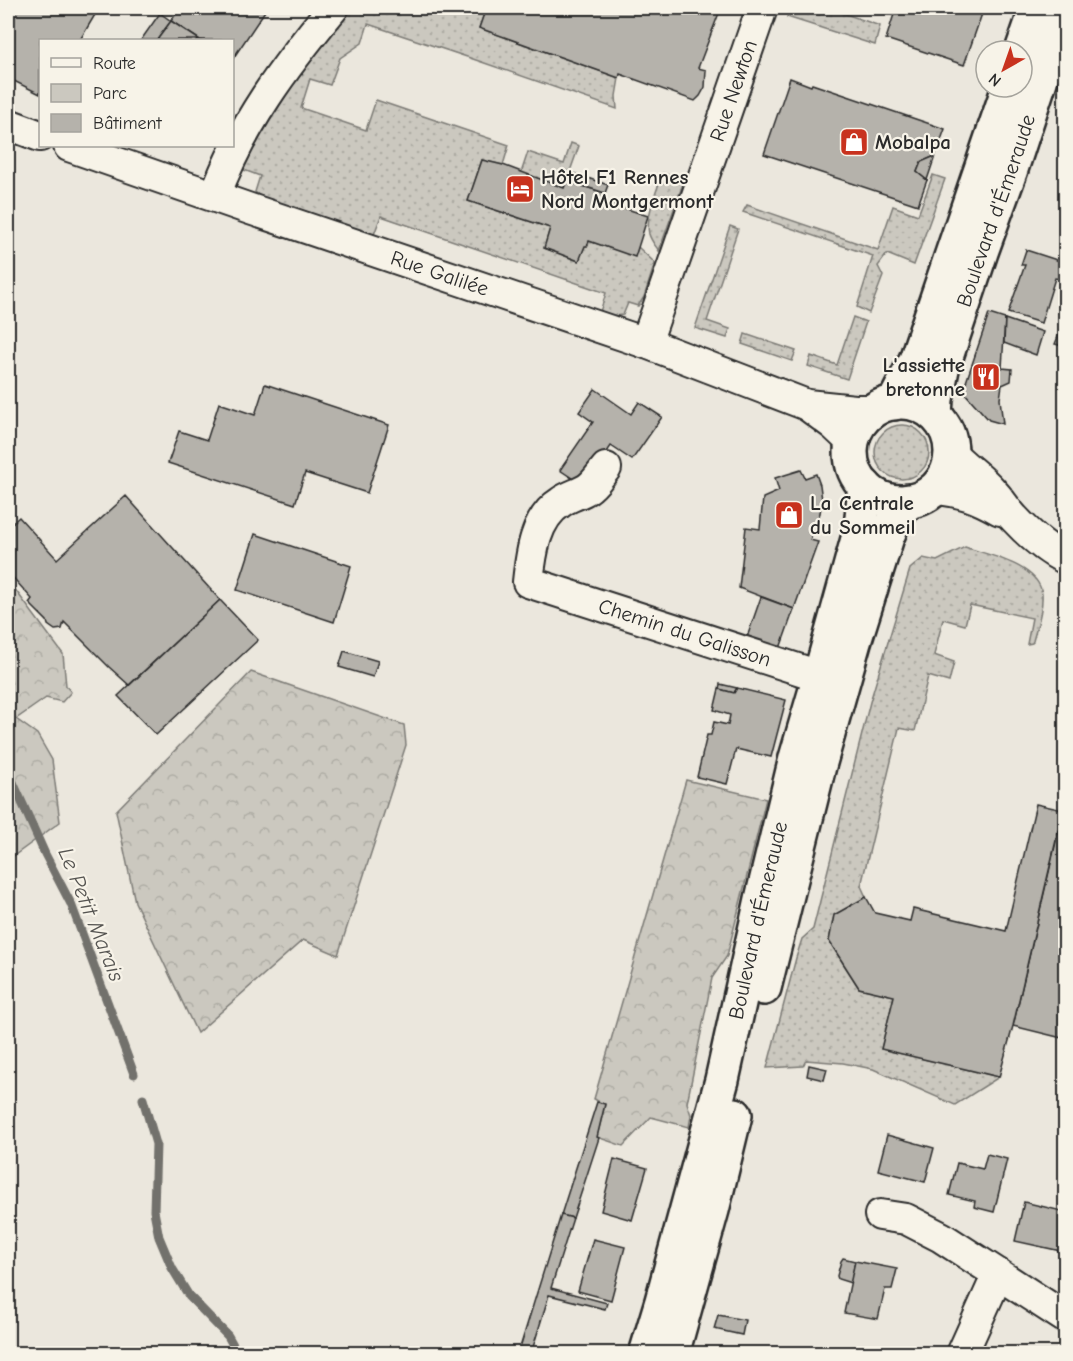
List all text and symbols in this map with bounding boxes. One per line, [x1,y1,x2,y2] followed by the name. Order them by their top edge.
[705,37,762,145] street label: Rue Newton
[39,39,234,147] legend
[974,39,1034,99] north arrow
[93,53,136,74] text: Route
[985,69,1005,90] text: N
[93,83,127,104] text: Parc
[952,111,1040,310] street label: Boulevard d'Émeraude
[93,113,163,134] text: Bâtiment
[838,126,870,158] shop icon: Mobalpa
[875,130,951,154] place label: Mobalpa
[541,165,715,213] place label: Hôtel F1 Rennes Nord Montgermont
[504,173,536,205] hotel icon: Hôtel F1 Rennes Nord Montgermont
[388,246,492,301] street label: Rue Galilée
[882,353,965,401] place label: L'assiette bretonne
[970,361,1002,393] restaurant icon: L'assiette bretonne
[810,491,915,539] place label: La Centrale du Sommeil
[773,499,805,531] shop icon: La Centrale du Sommeil
[596,594,774,672] street label: Chemin du Galisson
[724,819,792,1021] street label: Boulevard d'Émeraude
[52,844,130,986] water label: Le Petit Marais

